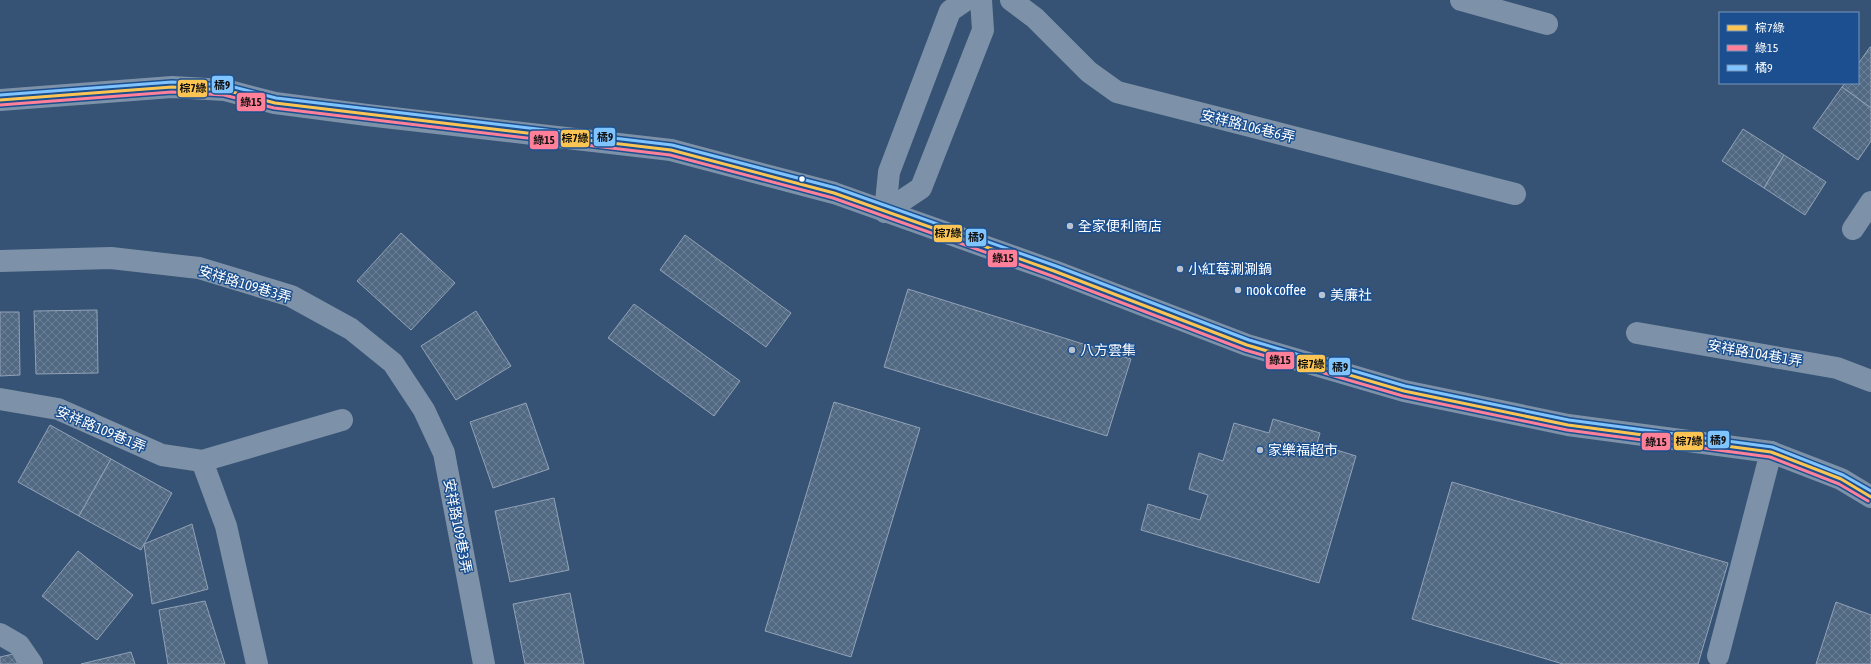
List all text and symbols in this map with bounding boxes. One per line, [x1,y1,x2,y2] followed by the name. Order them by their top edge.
[1719,12,1859,84] legend
[1755,21,1785,35] text: 棕7綠
[1755,41,1778,55] text: 綠15
[1755,61,1773,75] text: 橘9
[211,75,234,94] line badge: 橘9
[177,79,208,98] line badge: 棕7綠
[214,79,230,91] text: 橘9
[179,82,207,94] text: 棕7綠
[236,92,266,112] line badge: 綠15
[240,96,262,108] text: 綠15
[1199,107,1297,145] street label: 安祥路106巷6弄
[593,127,616,147] line badge: 橘9
[560,129,590,148] line badge: 棕7綠
[529,130,559,150] line badge: 綠15
[597,131,613,143] text: 橘9
[561,132,589,144] text: 棕7綠
[533,134,555,146] text: 綠15
[797,174,807,184] unlabelled marker
[1078,218,1162,234] place label: 全家便利商店
[1065,221,1075,231] marker: 全家便利商店
[933,224,963,243] line badge: 棕7綠
[934,227,962,239] text: 棕7綠
[965,228,987,247] line badge: 橘9
[968,231,984,243] text: 橘9
[987,249,1018,268] line badge: 綠15
[992,252,1014,264] text: 綠15
[1188,261,1272,277] place label: 小紅莓涮涮鍋
[197,262,293,306] street label: 安祥路109巷3弄
[1175,264,1185,274] marker: 小紅莓涮涮鍋
[1246,282,1306,298] place label: nook coffee
[1233,285,1243,295] marker: nook coffee
[1330,287,1372,303] place label: 美廉社
[1317,290,1327,300] marker: 美廉社
[1706,337,1804,369] street label: 安祥路104巷1弄
[1080,342,1136,358] place label: 八方雲集
[1067,345,1077,355] marker: 八方雲集
[1265,351,1295,370] line badge: 綠15
[1269,354,1291,366] text: 綠15
[1296,354,1326,373] line badge: 棕7綠
[1328,357,1351,376] line badge: 橘9
[1297,358,1325,370] text: 棕7綠
[1332,361,1348,373] text: 橘9
[54,403,148,455] street label: 安祥路109巷1弄
[1707,430,1730,449] line badge: 橘9
[1673,431,1704,451] line badge: 棕7綠
[1641,432,1671,451] line badge: 綠15
[1710,434,1726,446] text: 橘9
[1675,435,1703,447] text: 棕7綠
[1645,436,1667,448] text: 綠15
[1268,442,1338,458] place label: 家樂福超市
[1255,445,1265,455] marker: 家樂福超市
[441,477,475,575] street label: 安祥路109巷3弄

